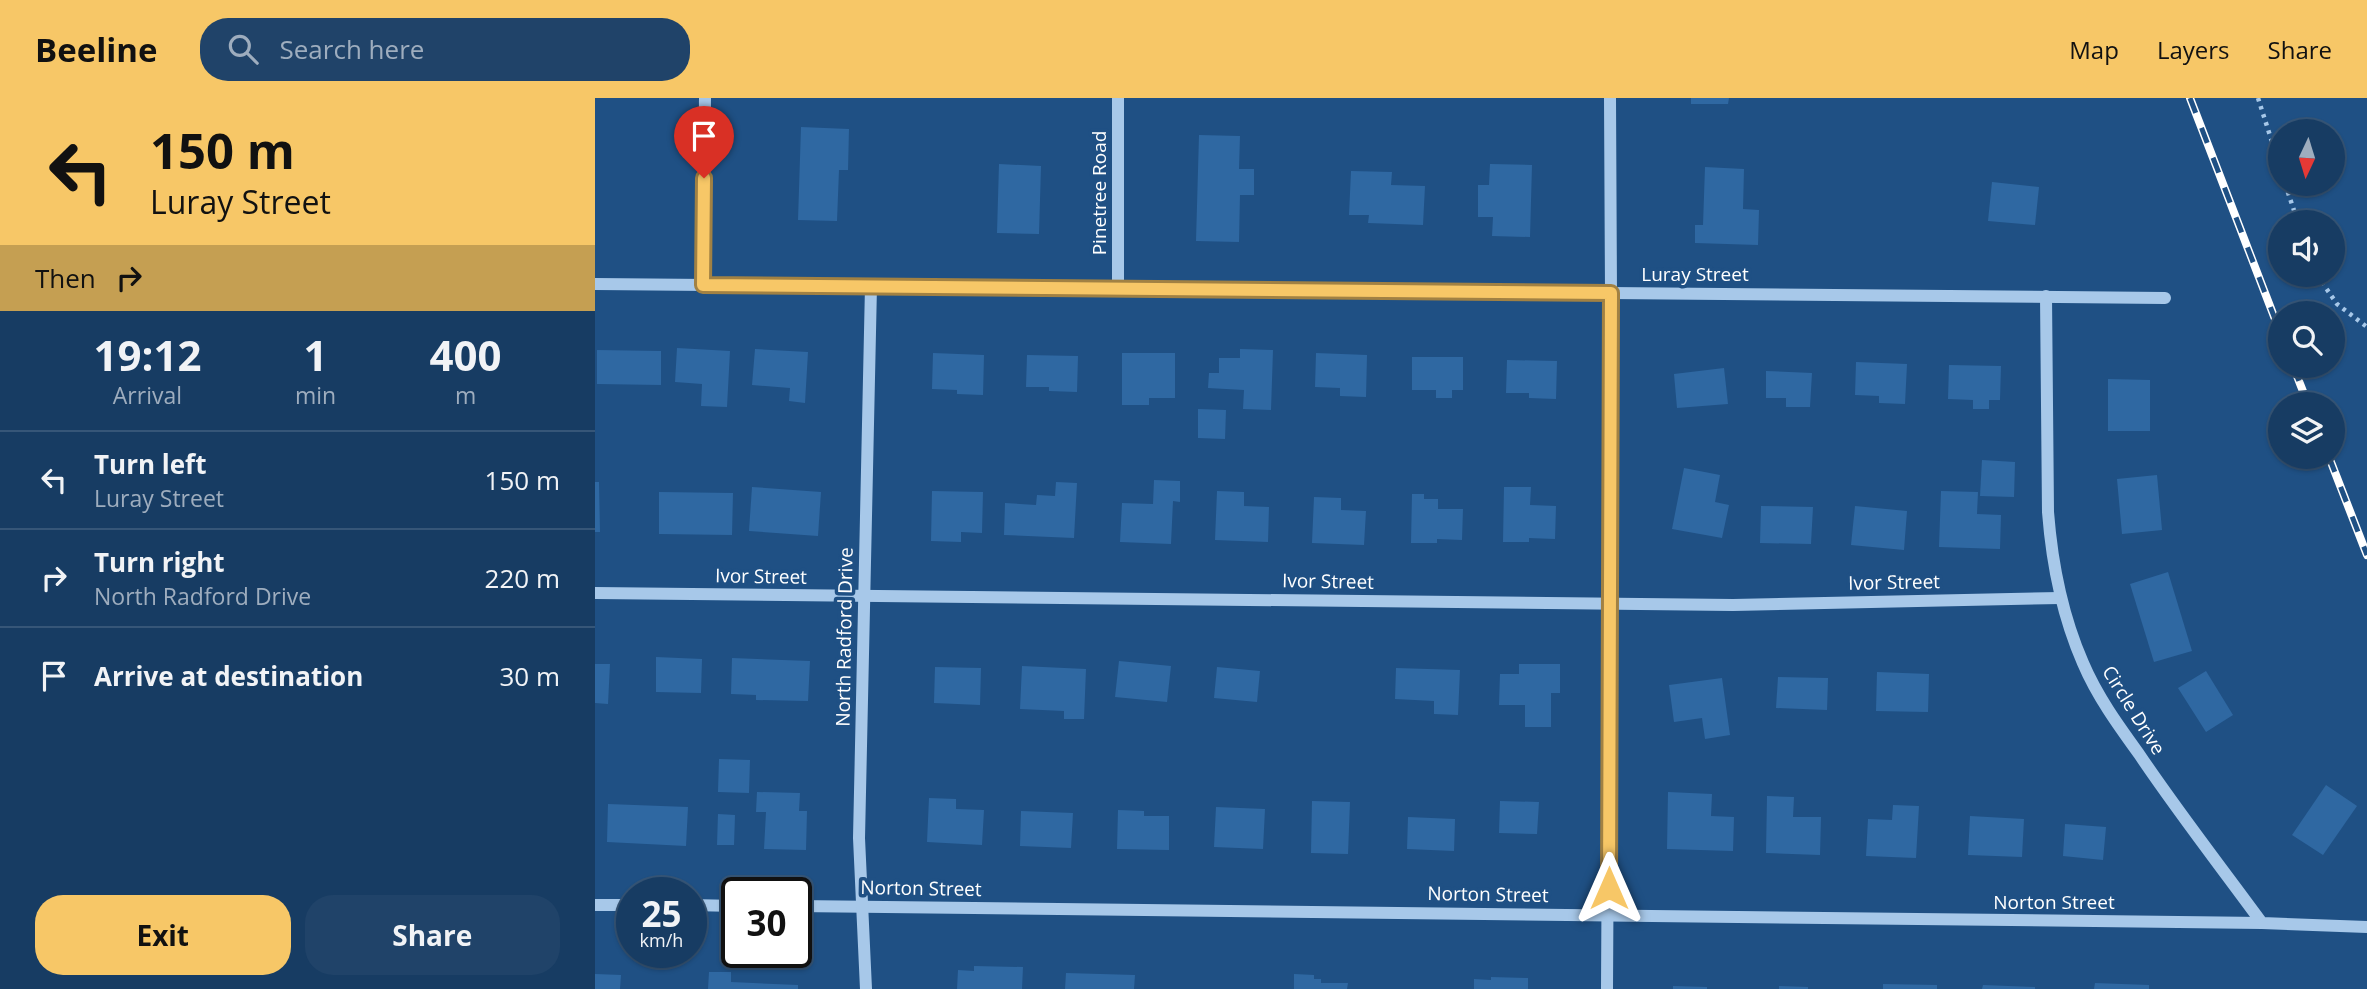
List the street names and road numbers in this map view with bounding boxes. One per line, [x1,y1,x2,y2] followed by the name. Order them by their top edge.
[1086,131,1112,255] street label: Pinetree Road
[1641,261,1749,287] street label: Luray Street
[829,547,859,727] street label: North Radford Drive
[715,562,807,590] street label: Ivor Street
[1282,567,1374,595] street label: Ivor Street
[1848,568,1940,596] street label: Ivor Street
[2096,660,2172,760] street label: Circle Drive
[860,874,982,902] street label: Norton Street
[1427,880,1549,908] street label: Norton Street
[1993,889,2115,915] street label: Norton Street

